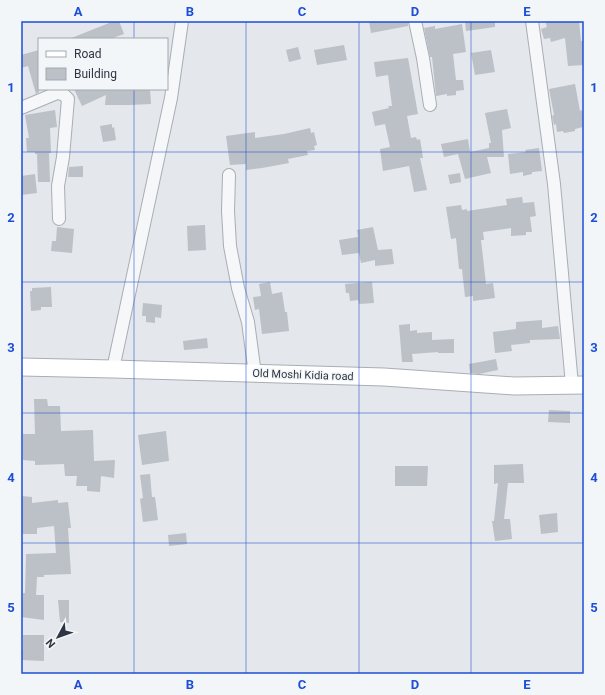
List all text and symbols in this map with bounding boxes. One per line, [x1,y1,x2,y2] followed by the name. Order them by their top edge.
[74,4,83,19] text: A
[186,4,194,19] text: B
[298,4,307,19] text: C
[411,4,419,19] text: D
[523,4,531,19] text: E
[38,38,168,90] legend
[74,47,102,61] text: Road
[74,67,117,81] text: Building
[7,80,15,95] text: 1
[590,80,598,95] text: 1
[7,210,15,225] text: 2
[590,210,598,225] text: 2
[7,340,15,355] text: 3
[590,340,598,355] text: 3
[252,367,354,383] street label: Old Moshi Kidia road
[7,470,15,485] text: 4
[590,470,598,485] text: 4
[7,600,15,615] text: 5
[590,600,598,615] text: 5
[38,617,78,657] north arrow
[43,636,58,650] text: N
[74,677,83,692] text: A
[186,677,194,692] text: B
[298,677,307,692] text: C
[411,677,419,692] text: D
[523,677,531,692] text: E

